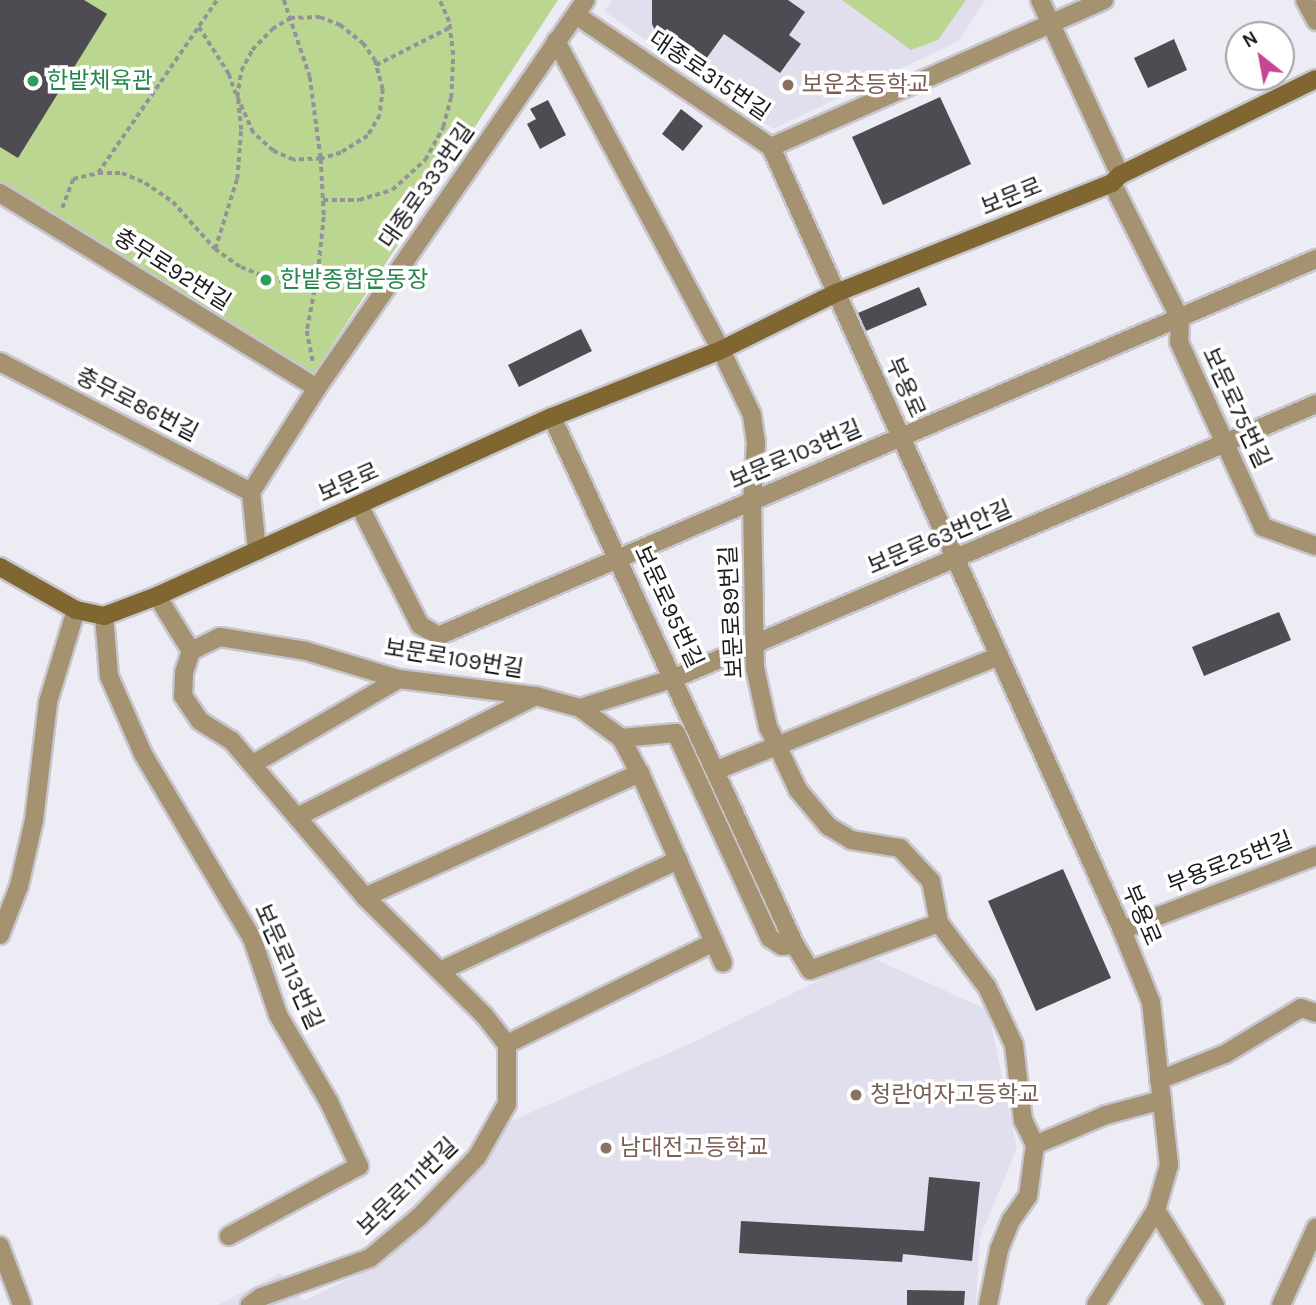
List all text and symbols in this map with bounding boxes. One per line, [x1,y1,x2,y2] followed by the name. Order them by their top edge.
[1225,21,1295,91] north arrow
[643,25,775,127] street label: 대종로315번길
[1239,27,1262,53] text: N
[47,67,153,95] place label: 한밭체육관
[802,71,929,99] place label: 보운초등학교
[25,73,41,89] marker: 한밭체육관
[780,77,796,93] marker: 보운초등학교
[374,118,480,254] street label: 대종로333번길
[977,172,1047,222] street label: 보문로
[109,223,235,317] street label: 충무로92번길
[280,266,428,294] place label: 한밭종합운동장
[258,272,274,288] marker: 한밭종합운동장
[1196,343,1276,473] street label: 보문로75번길
[879,353,931,423] street label: 부용로
[71,362,203,448] street label: 충무로86번길
[726,415,866,495] street label: 보문로103번길
[314,457,384,509] street label: 보문로
[864,495,1016,581] street label: 보문로63번안길
[628,541,708,673] street label: 보문로95번길
[715,545,749,679] street label: 보문로89번길
[383,634,525,684] street label: 보문로109번길
[1163,826,1297,900] street label: 부용로25번길
[1116,880,1166,950] street label: 부용로
[248,900,328,1034] street label: 보문로113번길
[870,1081,1039,1109] place label: 청란여자고등학교
[848,1087,864,1103] marker: 청란여자고등학교
[352,1132,464,1242] street label: 보문로111번길
[620,1134,768,1162] place label: 남대전고등학교
[598,1140,614,1156] marker: 남대전고등학교

